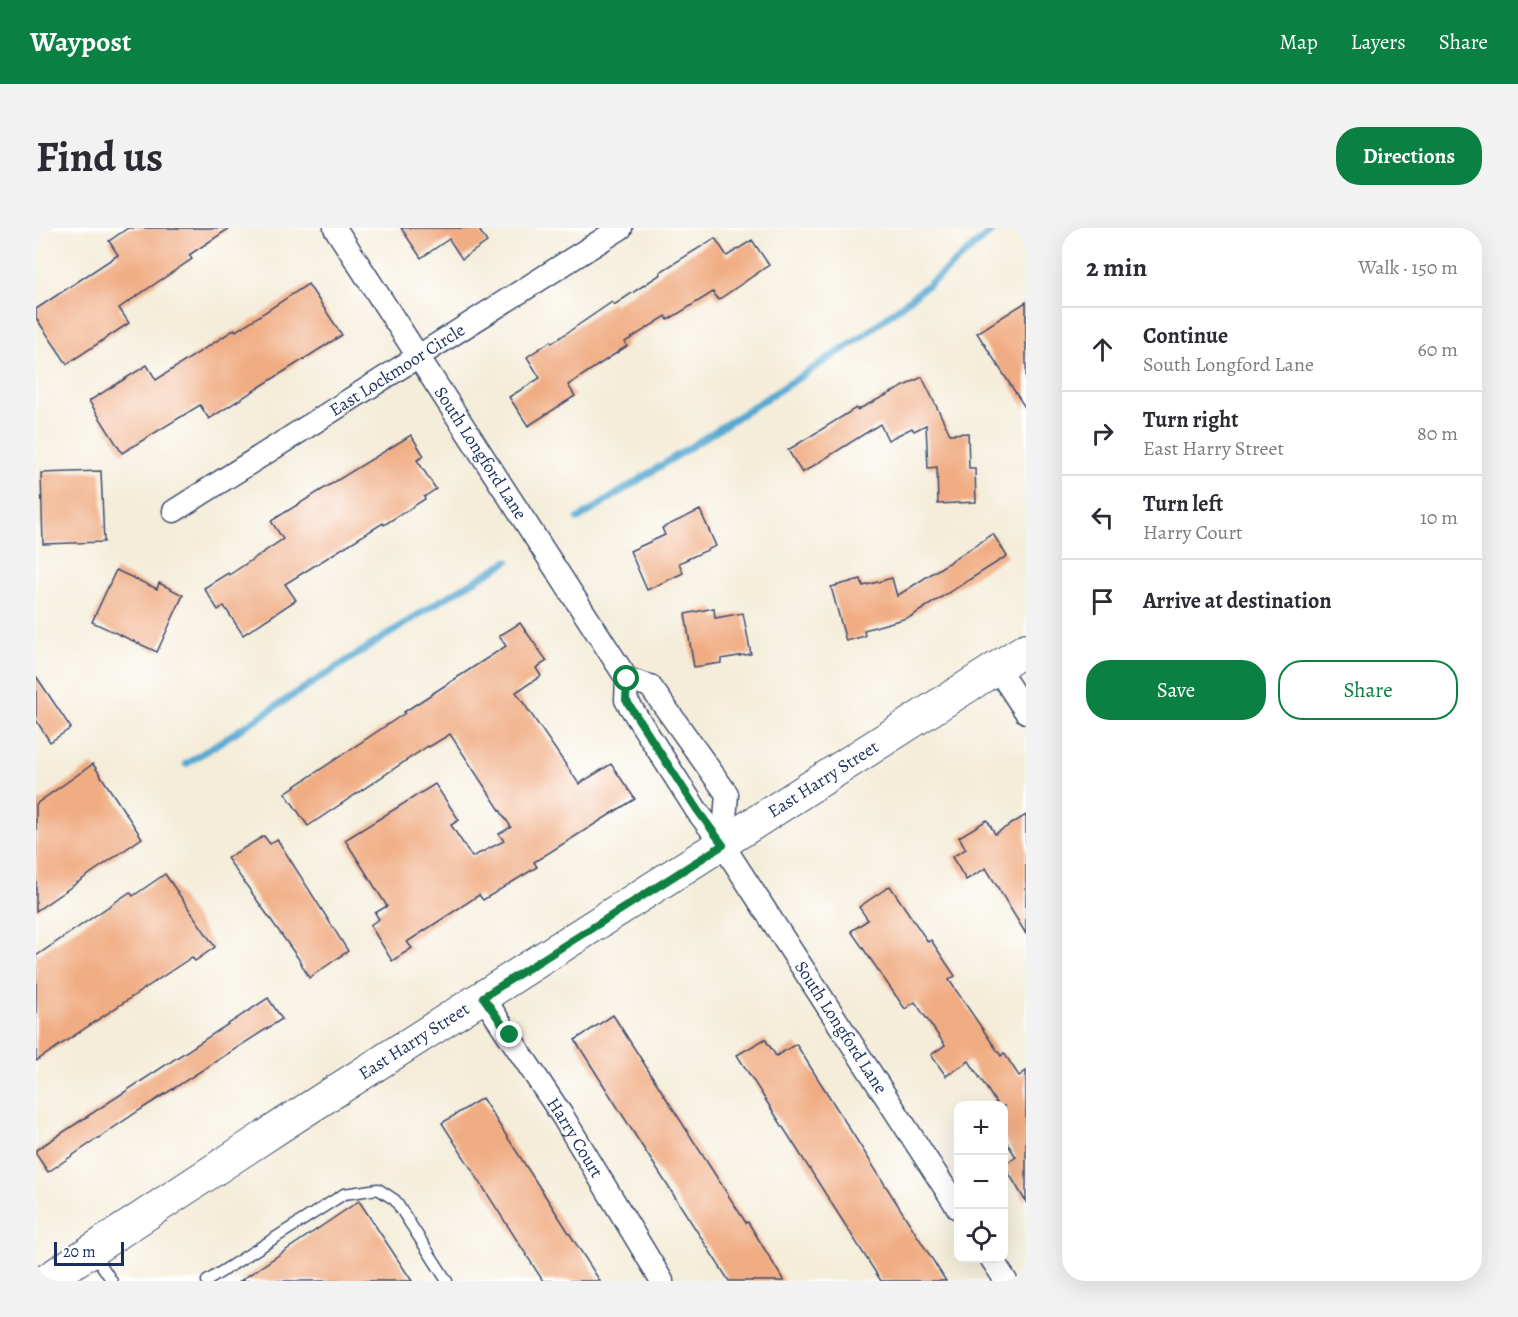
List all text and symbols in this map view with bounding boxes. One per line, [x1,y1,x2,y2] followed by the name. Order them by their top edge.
[30,23,131,61] text: Waypost
[1279,28,1318,56] text: Map
[1351,28,1406,56] text: Layers
[1439,28,1488,56] text: Share
[1336,127,1482,185] button: Directions
[36,128,163,185] text: Find us
[1086,250,1147,285] text: 2 min
[1358,254,1458,281] text: Walk · 150 m
[325,318,470,422] street label: East Lockmoor Circle
[1143,321,1228,351] text: Continue
[1086,333,1119,366] icon: ahead
[1418,336,1458,363] text: 60 m
[1143,351,1314,378] text: South Longford Lane
[429,382,533,524] street label: South Longford Lane
[1143,405,1239,435] text: Turn right
[1086,417,1119,450] icon: right
[1417,420,1458,447] text: 80 m
[1143,435,1284,462] text: East Harry Street
[1143,489,1223,519] text: Turn left
[1086,501,1119,534] icon: left
[1420,504,1458,531] text: 10 m
[1143,519,1243,546] text: Harry Court
[1086,585,1119,618] icon: arrive
[1143,586,1332,616] text: Arrive at destination
[1086,660,1266,720] button: Save
[1278,660,1458,720] button: Share
[613,665,639,691] route start
[763,735,883,823] street label: East Harry Street
[789,956,893,1098] street label: South Longford Lane
[354,997,474,1085] street label: East Harry Street
[496,1021,522,1047] route end
[541,1093,609,1182] street label: Harry Court
[954,1101,1008,1263] map controls
[954,1101,1008,1155] button: +
[954,1155,1008,1209] button: −
[954,1209,1008,1263] button: locate
[54,1239,124,1266] scale bar
[63,1241,96,1263] text: 20 m

